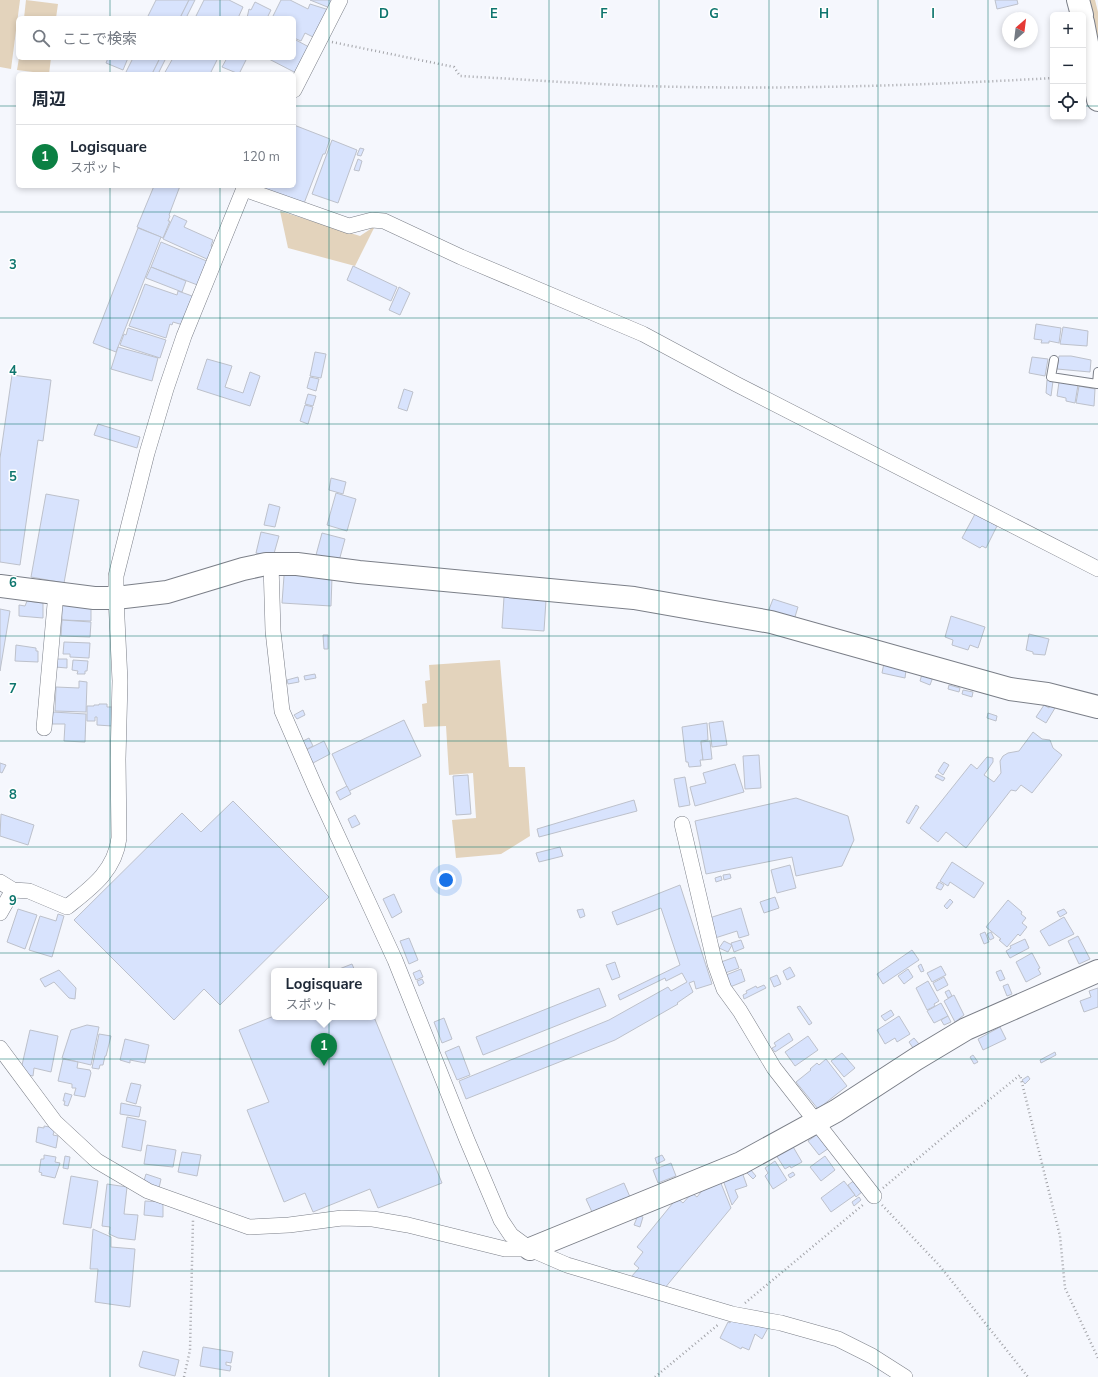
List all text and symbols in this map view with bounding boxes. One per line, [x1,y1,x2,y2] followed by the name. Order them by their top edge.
[379,5,389,23] text: D
[490,5,498,23] text: E
[600,5,608,23] text: F
[709,5,719,23] text: G
[819,5,829,23] text: H
[931,5,935,23] text: I
[1002,12,1038,48] north arrow
[1050,12,1086,120] map controls
[1050,12,1086,48] button: +
[16,16,296,60] search box
[30,27,52,49] icon: search
[62,29,137,49] text: ここで検索
[1050,48,1086,84] button: −
[1050,84,1086,120] button: locate
[32,88,66,111] text: 周辺
[70,137,147,157] text: Logisquare
[41,148,49,166] text: 1
[242,148,280,166] text: 120 m
[70,159,122,177] text: スポット
[9,256,17,274] text: 3
[9,362,17,380] text: 4
[9,468,17,486] text: 5
[9,574,17,592] text: 6
[9,680,17,698] text: 7
[9,786,17,804] text: 8
[436,870,456,890] your location
[9,892,17,910] text: 9
[271,968,377,1020] popup
[286,974,362,994] text: Logisquare
[286,996,338,1014] text: スポット
[311,1033,337,1066] pin: 1

